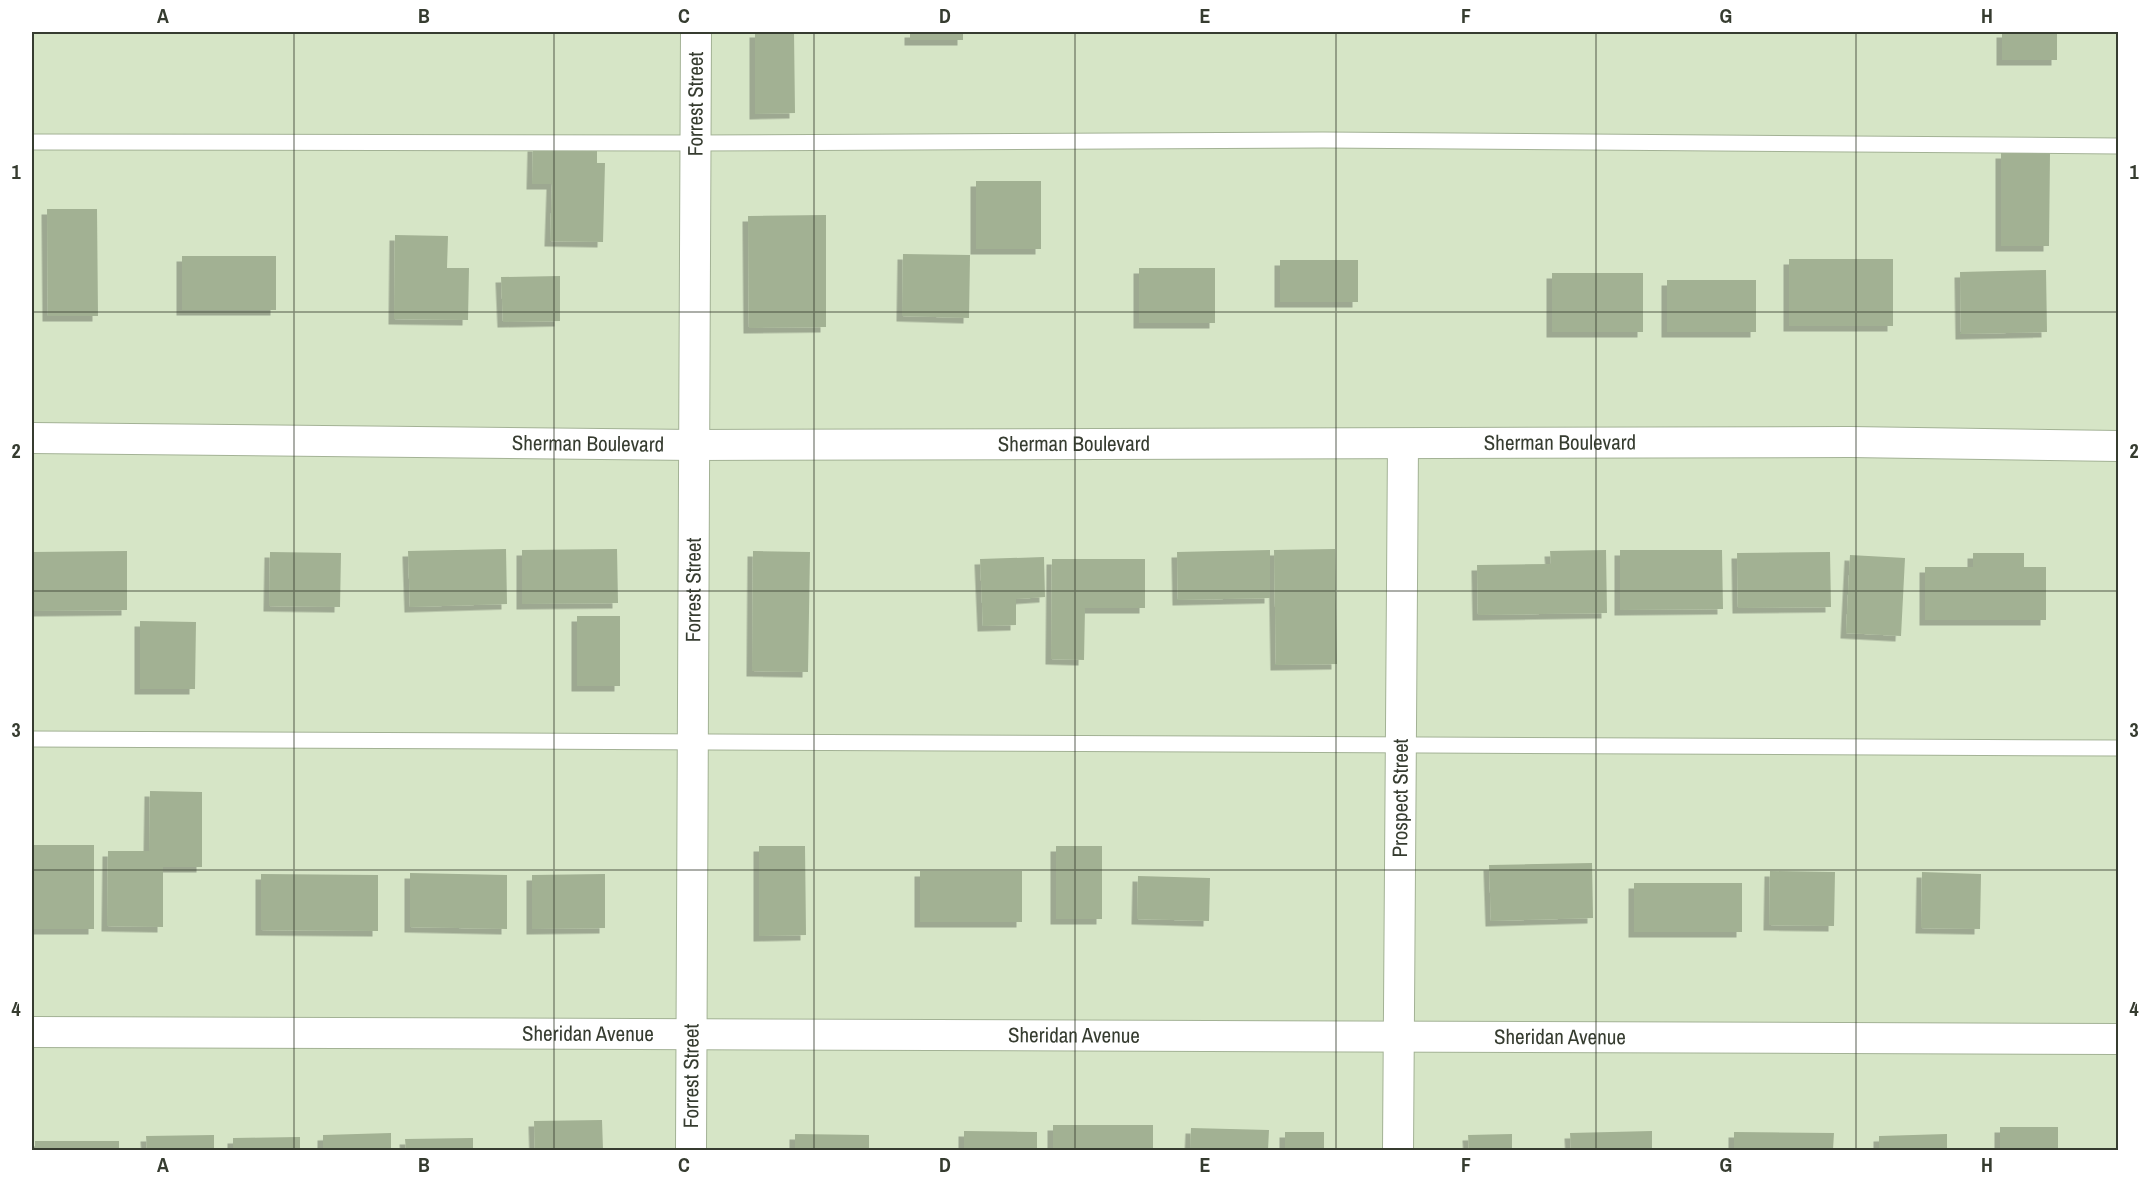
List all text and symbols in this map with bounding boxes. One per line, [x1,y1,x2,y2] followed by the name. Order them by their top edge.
[157,2,169,29] text: A
[418,2,430,29] text: B
[678,2,690,29] text: C
[939,2,951,29] text: D
[1200,2,1211,29] text: E
[1461,2,1471,29] text: F
[1720,2,1732,29] text: G
[1981,2,1993,29] text: H
[680,51,710,156] street label: Forrest Street
[11,158,21,185] text: 1
[2129,158,2139,185] text: 1
[512,428,664,459] street label: Sherman Boulevard
[1484,428,1636,457] street label: Sherman Boulevard
[998,429,1150,458] street label: Sherman Boulevard
[11,437,21,464] text: 2
[2129,437,2139,464] text: 2
[678,537,708,642] street label: Forrest Street
[11,716,21,743] text: 3
[2129,716,2139,743] text: 3
[1385,738,1415,858] street label: Prospect Street
[11,995,21,1022] text: 4
[2129,995,2139,1022] text: 4
[522,1019,654,1048] street label: Sheridan Avenue
[1008,1020,1140,1050] street label: Sheridan Avenue
[1494,1022,1626,1051] street label: Sheridan Avenue
[676,1023,706,1128] street label: Forrest Street
[157,1151,169,1178] text: A
[418,1151,430,1178] text: B
[678,1151,690,1178] text: C
[939,1151,951,1178] text: D
[1200,1151,1211,1178] text: E
[1461,1151,1471,1178] text: F
[1720,1151,1732,1178] text: G
[1981,1151,1993,1178] text: H

